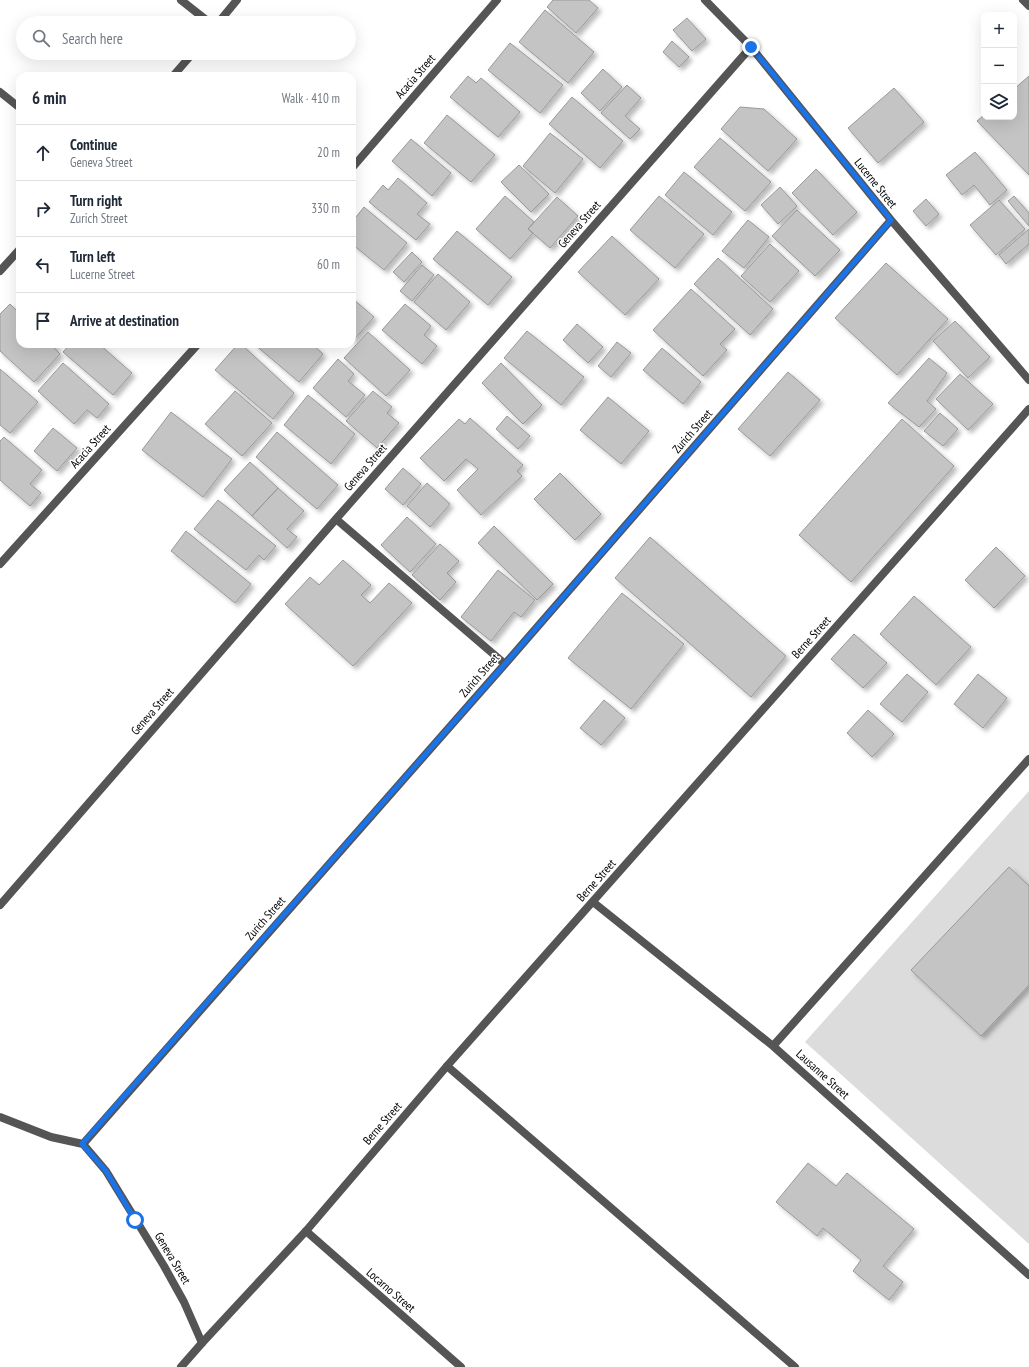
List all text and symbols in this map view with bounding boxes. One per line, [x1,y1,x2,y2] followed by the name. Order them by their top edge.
[981,12,1017,120] map controls
[981,12,1017,48] button: +
[16,16,356,60] search box
[30,27,52,49] icon: search
[62,29,123,48] text: Search here
[742,38,760,56] route end
[981,48,1017,84] button: −
[392,50,439,101] street label: Acacia Street
[981,84,1017,120] button: layers
[32,87,66,109] text: 6 min
[282,90,340,107] text: Walk · 410 m
[70,135,117,154] text: Continue
[32,142,54,164] icon: ahead
[317,144,340,161] text: 20 m
[70,154,133,171] text: Geneva Street
[851,155,901,212] street label: Lucerne Street
[70,191,122,210] text: Turn right
[554,197,604,251] street label: Geneva Street
[32,198,54,220] icon: right
[311,200,340,217] text: 330 m
[70,210,128,227] text: Zurich Street
[70,247,115,266] text: Turn left
[32,254,54,276] icon: left
[317,256,340,273] text: 60 m
[70,266,135,283] text: Lucerne Street
[32,310,54,332] icon: arrive
[70,311,179,330] text: Arrive at destination
[669,406,716,456] street label: Zurich Street
[66,421,114,471] street label: Acacia Street
[340,440,390,494] street label: Geneva Street
[788,612,834,661] street label: Berne Street
[456,650,503,700] street label: Zurich Street
[127,684,177,738] street label: Geneva Street
[573,855,619,904] street label: Berne Street
[242,893,289,943] street label: Zurich Street
[793,1046,853,1102] street label: Lausanne Street
[359,1098,405,1147] street label: Berne Street
[126,1211,144,1229] route start
[152,1229,195,1287] street label: Geneva Street
[363,1265,419,1316] street label: Locarno Street

